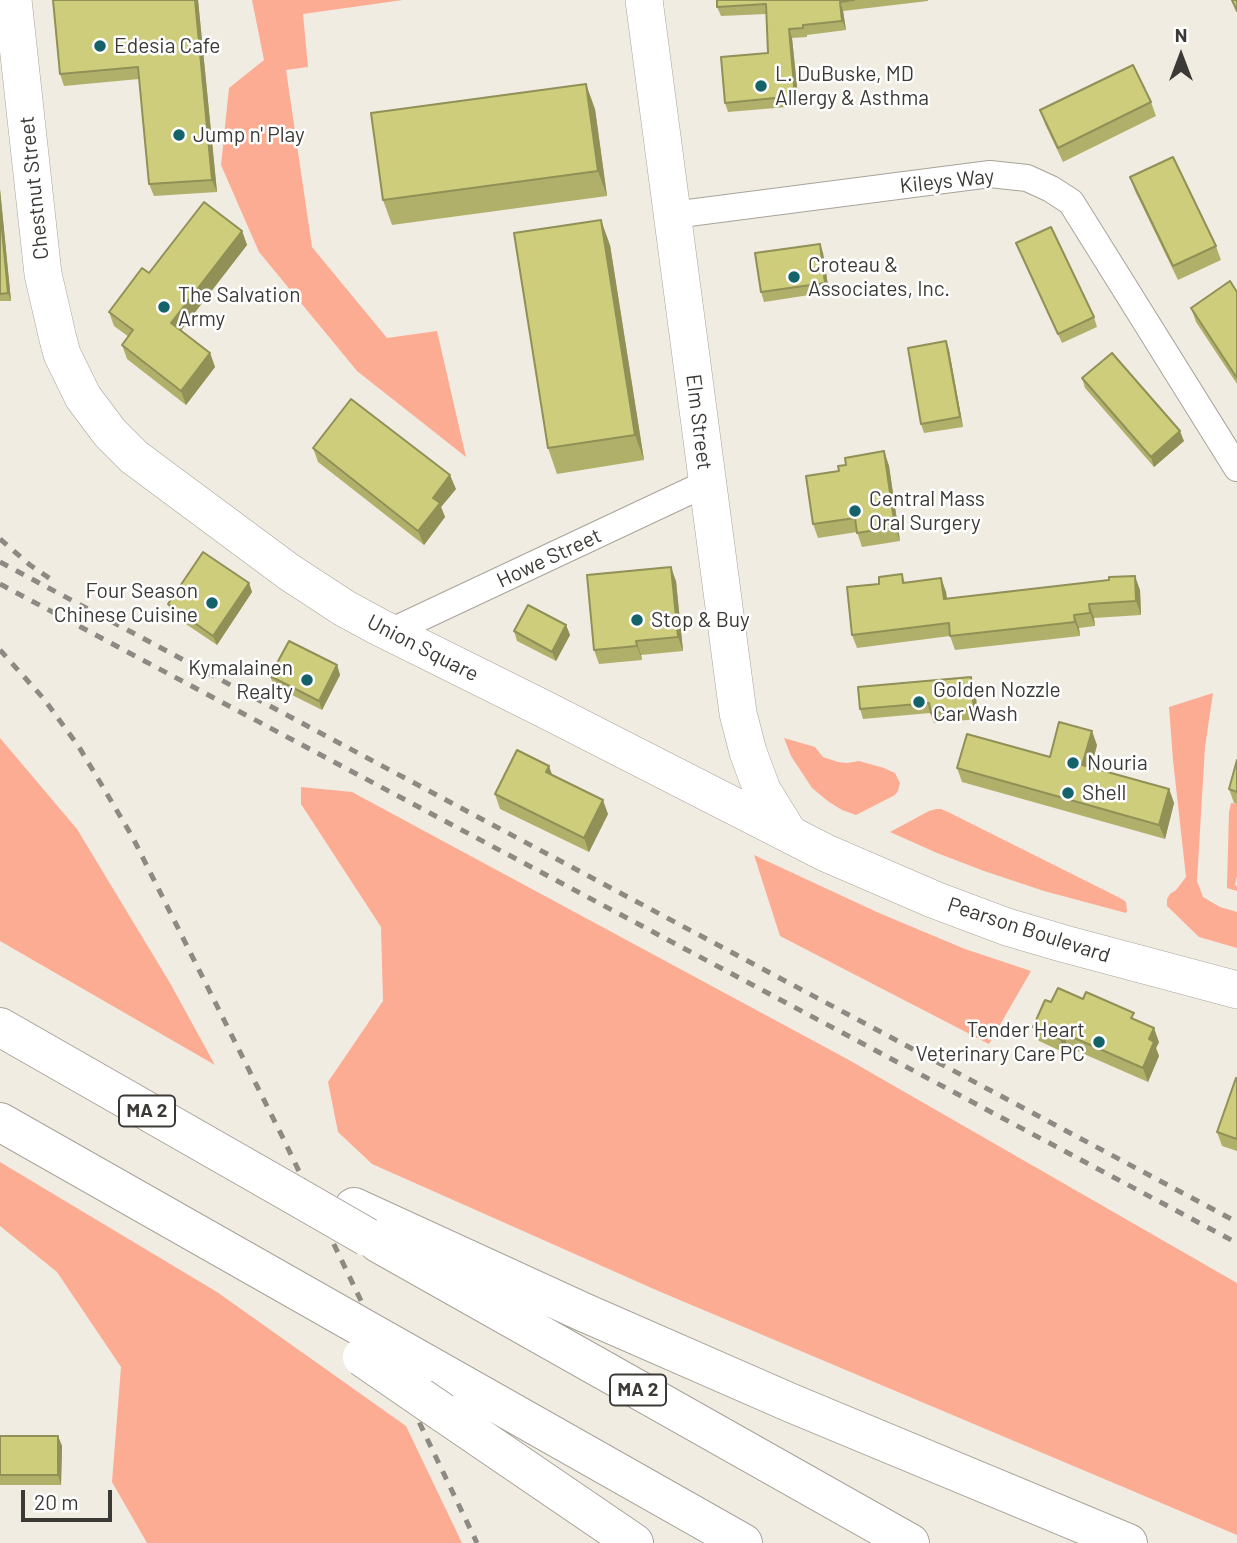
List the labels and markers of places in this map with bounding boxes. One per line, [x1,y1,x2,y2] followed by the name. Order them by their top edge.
[114,33,220,59] place label: Edesia Cafe
[92,38,108,54] marker: Edesia Cafe
[775,61,929,111] place label: L. DuBuske, MD Allergy & Asthma
[753,78,769,94] marker: L. DuBuske, MD Allergy & Asthma
[193,122,305,148] place label: Jump n' Play
[171,127,187,143] marker: Jump n' Play
[808,252,950,302] place label: Croteau & Associates, Inc.
[786,269,802,285] marker: Croteau & Associates, Inc.
[178,282,300,332] place label: The Salvation Army
[156,299,172,315] marker: The Salvation Army
[869,486,985,536] place label: Central Mass Oral Surgery
[847,503,863,519] marker: Central Mass Oral Surgery
[54,578,198,628] place label: Four Season Chinese Cuisine
[204,595,220,611] marker: Four Season Chinese Cuisine
[651,607,750,633] place label: Stop & Buy
[629,612,645,628] marker: Stop & Buy
[188,655,293,705] place label: Kymalainen Realty
[299,672,315,688] marker: Kymalainen Realty
[933,677,1061,727] place label: Golden Nozzle Car Wash
[911,694,927,710] marker: Golden Nozzle Car Wash
[1087,750,1148,776] place label: Nouria
[1065,755,1081,771] marker: Nouria
[1082,780,1126,806] place label: Shell
[1060,785,1076,801] marker: Shell
[915,1017,1085,1067] place label: Tender Heart Veterinary Care PC
[1091,1034,1107,1050] marker: Tender Heart Veterinary Care PC

